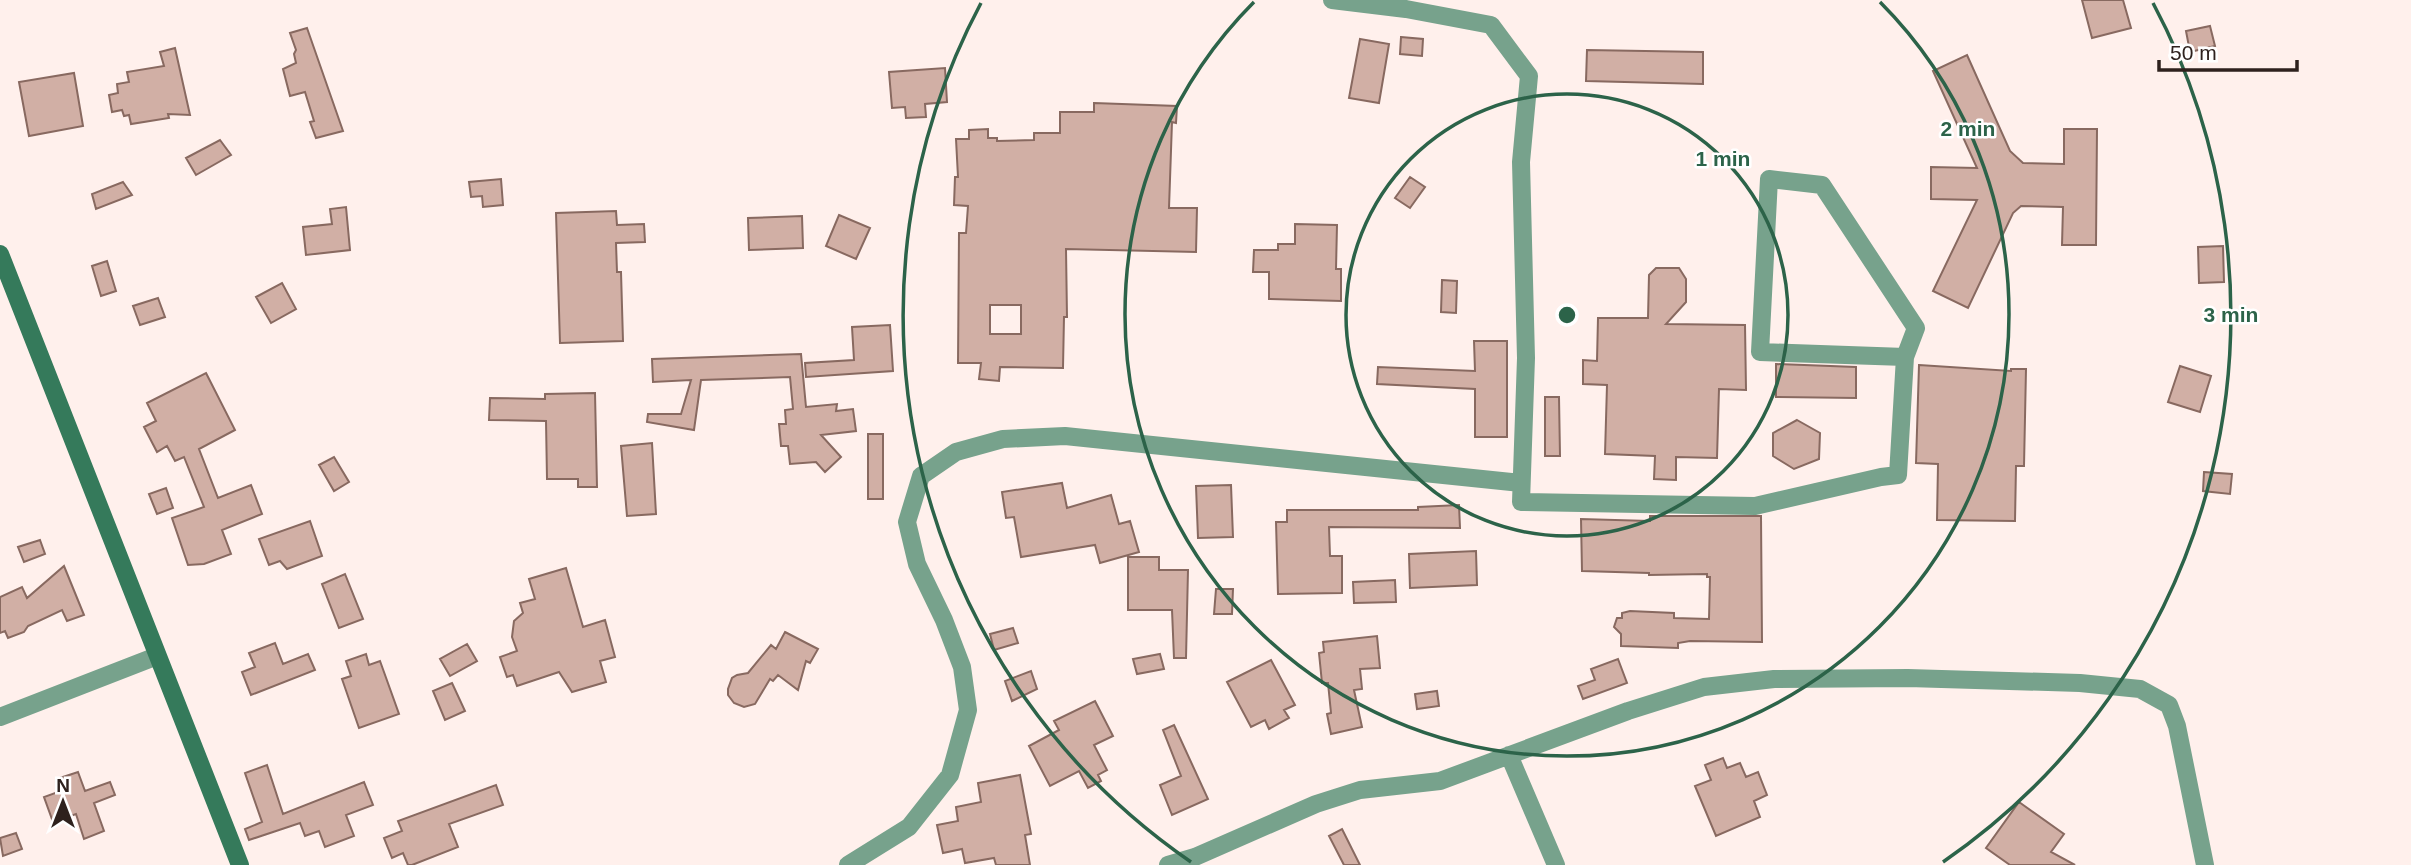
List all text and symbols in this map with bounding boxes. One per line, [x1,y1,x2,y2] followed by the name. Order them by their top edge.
[2159,28,2297,72] scale bar
[2170,41,2217,64] text: 50 m
[1941,117,1995,140] text: 2 min
[1696,147,1750,170] text: 1 min
[1555,303,1579,327] centre of rings
[2204,303,2258,326] text: 3 min
[28,767,98,837] north arrow
[56,775,70,796] text: N

